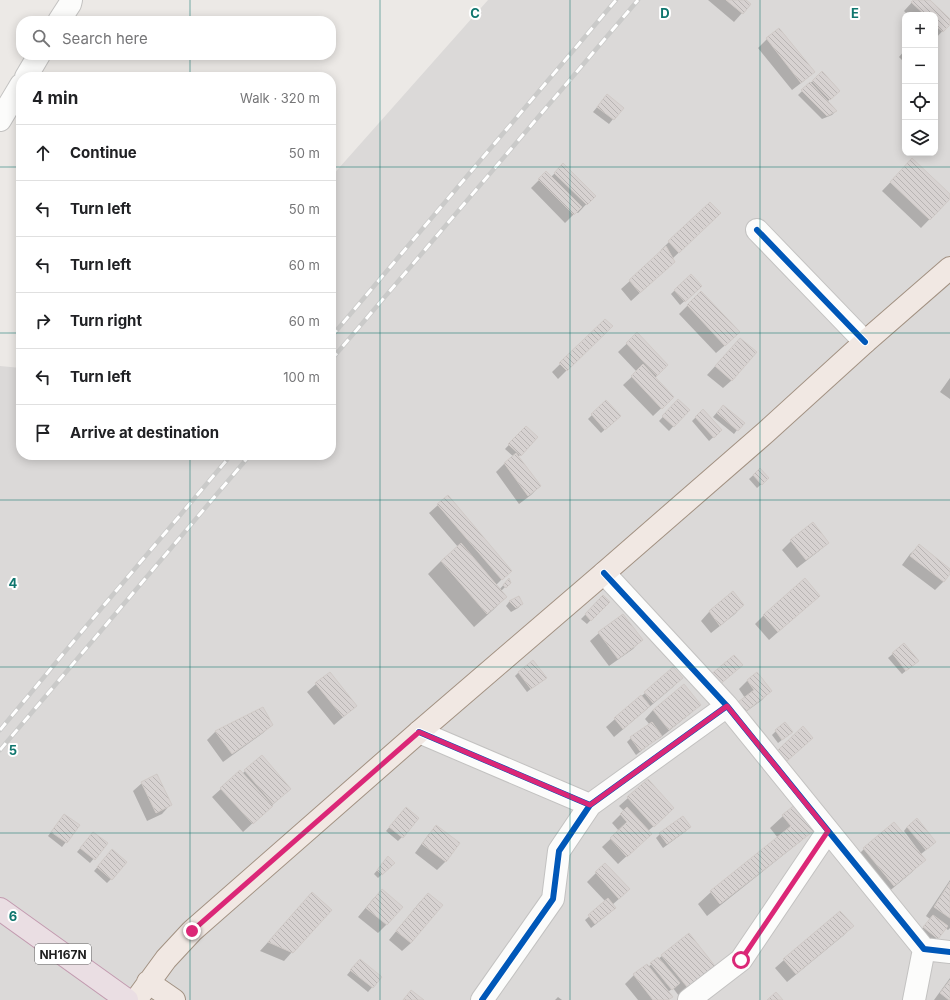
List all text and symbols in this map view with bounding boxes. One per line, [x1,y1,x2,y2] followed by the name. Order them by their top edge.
[470,5,480,21] text: C
[660,5,670,21] text: D
[851,5,859,21] text: E
[902,12,938,156] map controls
[902,12,938,48] button: +
[16,16,336,60] search box
[30,27,52,49] icon: search
[62,29,148,48] text: Search here
[902,48,938,84] button: −
[902,84,938,120] button: locate
[32,88,78,108] text: 4 min
[240,90,320,106] text: Walk · 320 m
[902,120,938,156] button: layers
[32,142,54,164] icon: ahead
[70,143,137,162] text: Continue
[289,145,320,161] text: 50 m
[32,198,54,220] icon: left
[70,199,131,218] text: Turn left
[289,201,320,217] text: 50 m
[32,254,54,276] icon: left
[70,255,131,274] text: Turn left
[289,257,320,273] text: 60 m
[32,310,54,332] icon: right
[70,311,142,330] text: Turn right
[289,313,320,329] text: 60 m
[32,366,54,388] icon: left
[70,367,131,386] text: Turn left
[283,369,320,385] text: 100 m
[32,422,54,444] icon: arrive
[70,423,219,442] text: Arrive at destination
[9,575,18,591] text: 4
[9,742,17,758] text: 5
[9,908,17,924] text: 6
[183,922,201,940] route end
[35,944,91,964] road number: NH167N
[732,951,750,969] route start

